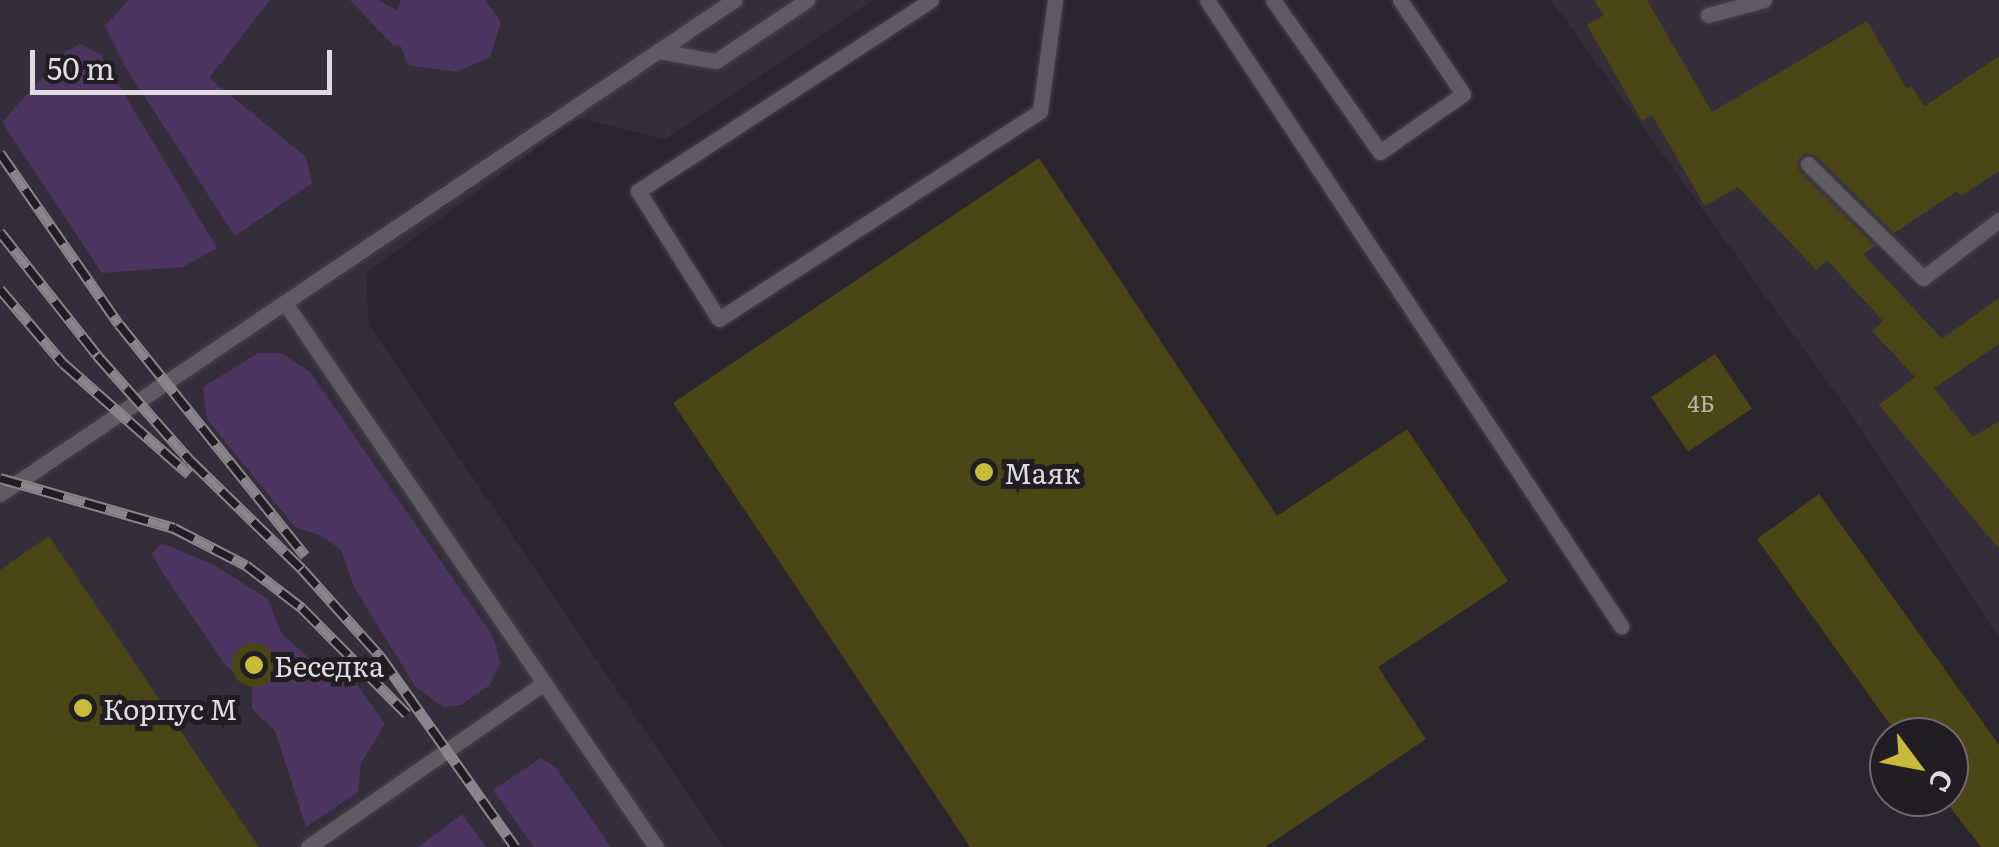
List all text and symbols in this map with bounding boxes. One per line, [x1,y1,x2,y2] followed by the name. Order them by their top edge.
[35,30,338,92] scale bar
[47,45,115,89] text: 50 m
[1688,390,1714,416] house number: 4Б
[1004,455,1080,489] place label: Маяк
[973,461,995,483] marker: Маяк
[274,648,384,682] place label: Беседка
[243,654,265,676] marker: Беседка
[103,691,238,725] place label: Корпус М
[72,697,94,719] marker: Корпус М
[1869,717,1969,817] north arrow
[1920,762,1966,801] text: С

